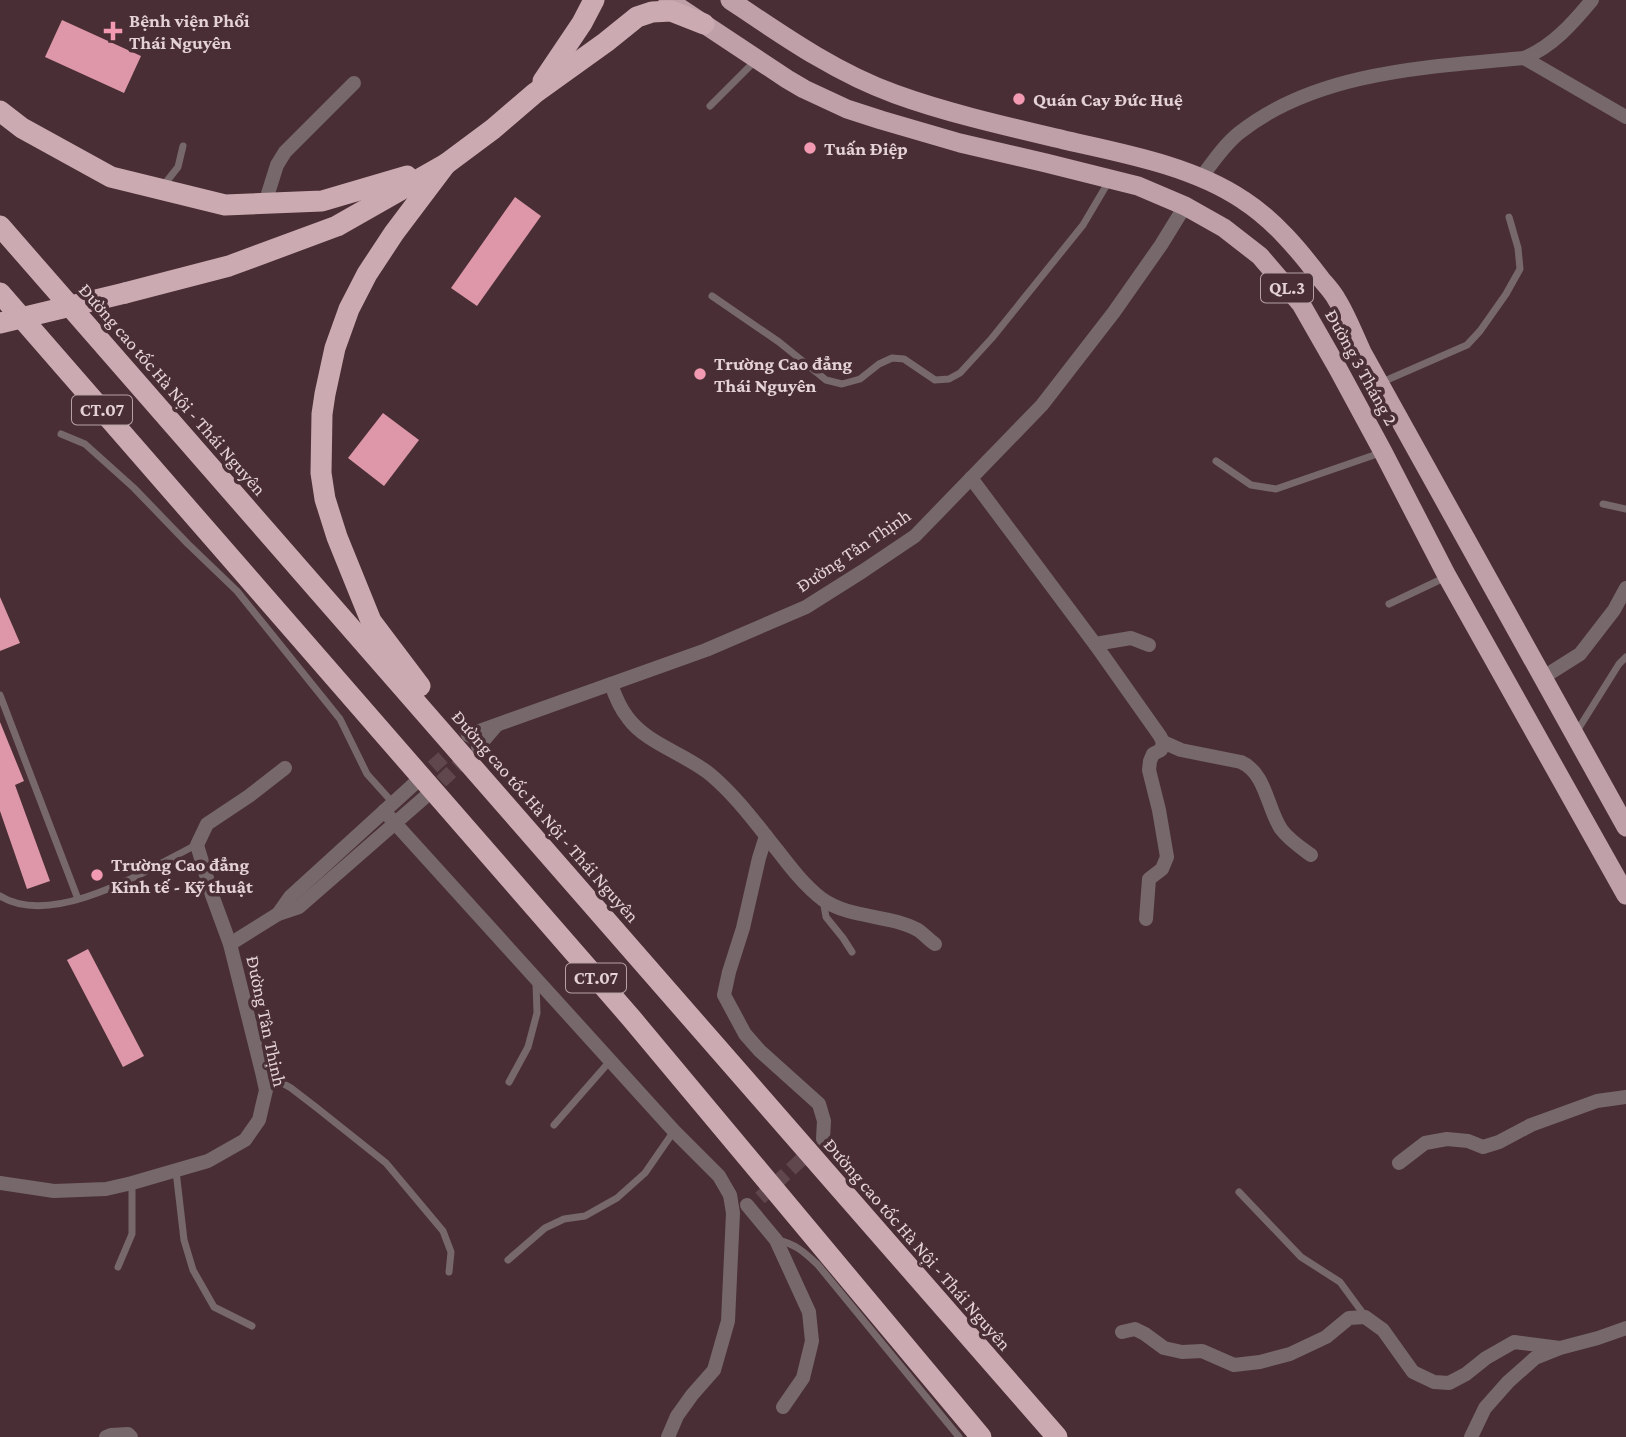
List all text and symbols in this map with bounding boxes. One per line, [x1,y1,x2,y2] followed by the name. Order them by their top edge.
[129,10,250,53] place label: Bệnh viện Phổi Thái Nguyên
[103,21,123,41] marker: Bệnh viện Phổi Thái Nguyên
[1033,89,1183,110] place label: Quán Cay Đức Huệ
[1011,91,1027,107] marker: Quán Cay Đức Huệ
[824,138,908,159] place label: Tuấn Điệp
[802,140,818,156] marker: Tuấn Điệp
[1261,274,1313,302] road number: QL.3
[75,279,270,500] street label: Đường cao tốc Hà Nội - Thái Nguyên
[1321,306,1402,429] street label: Đường 3 Tháng 2
[714,353,853,396] place label: Trường Cao đẳng Thái Nguyên
[692,366,708,382] marker: Trường Cao đẳng Thái Nguyên
[72,396,132,424] road number: CT.07
[792,504,914,596] street label: Đường Tân Thịnh
[448,706,643,927] street label: Đường cao tốc Hà Nội - Thái Nguyên
[111,854,253,897] place label: Trường Cao đẳng Kinh tế - Kỹ thuật
[89,867,105,883] marker: Trường Cao đẳng Kinh tế - Kỹ thuật
[242,954,291,1088] street label: Đường Tân Thịnh
[566,964,626,993] road number: CT.07
[820,1134,1015,1355] street label: Đường cao tốc Hà Nội - Thái Nguyên

